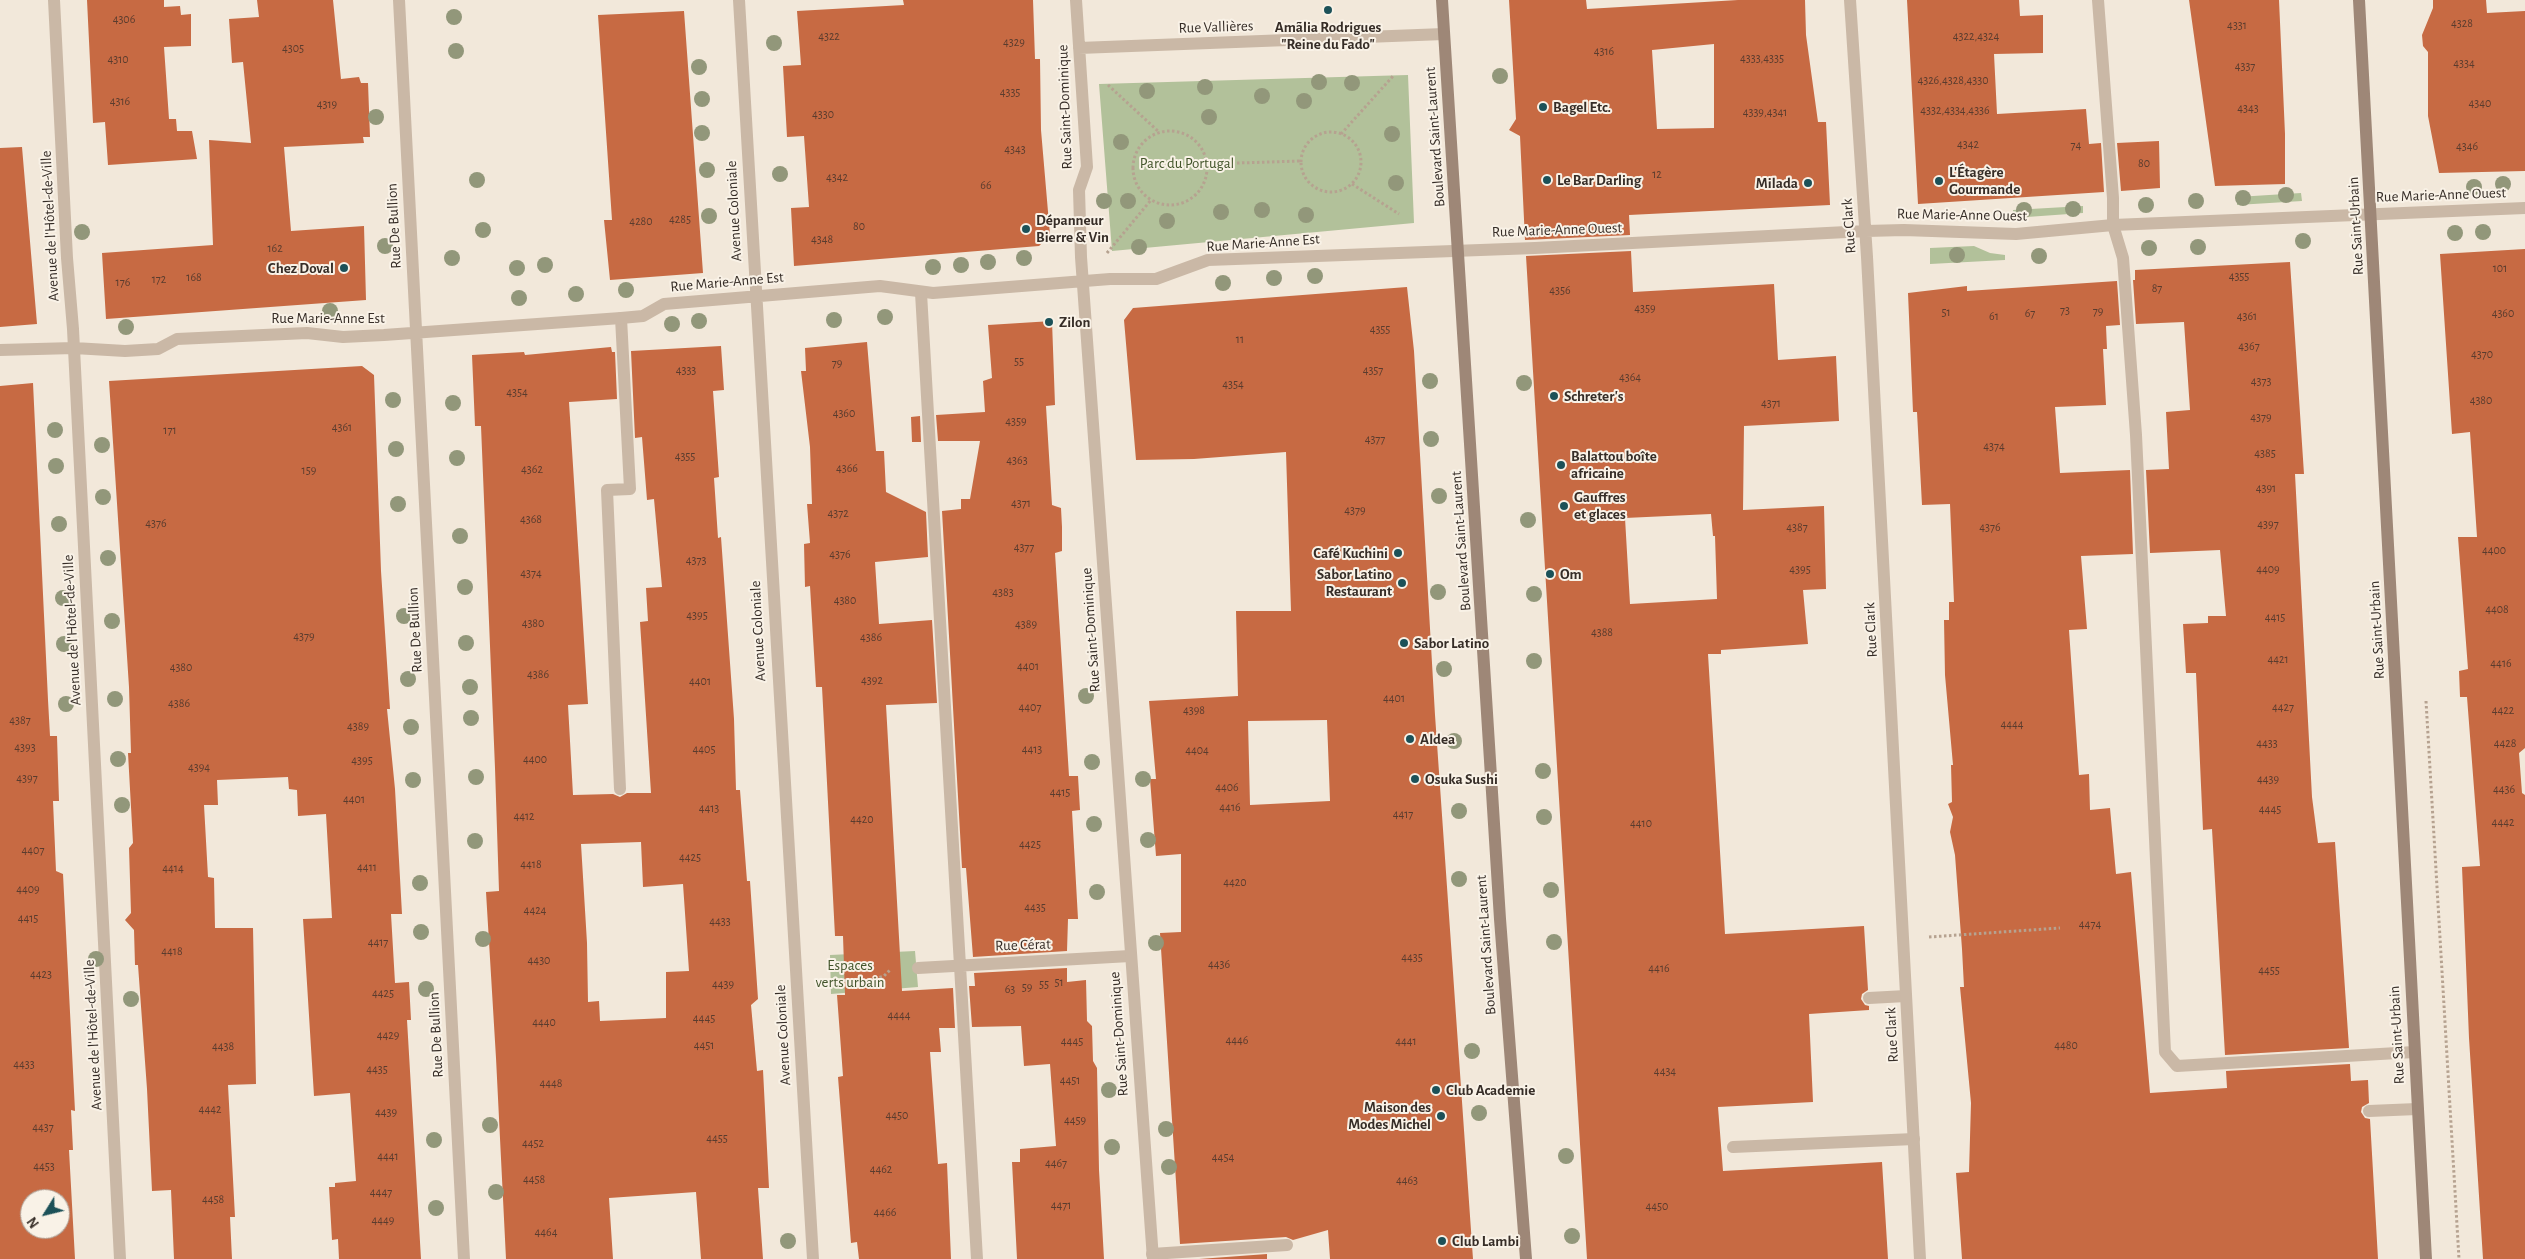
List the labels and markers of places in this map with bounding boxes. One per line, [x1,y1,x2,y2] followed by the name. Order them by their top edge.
[1322,4,1334,16] marker: Amãlia Rodrigues "Reine du Fado"
[1275,18,1381,53] place label: Amãlia Rodrigues "Reine du Fado"
[1553,98,1611,116] place label: Bagel Etc.
[1537,101,1549,113] marker: Bagel Etc.
[1949,163,2020,198] place label: L'Étagère Gourmande
[1557,171,1641,189] place label: Le Bar Darling
[1541,174,1553,186] marker: Le Bar Darling
[1756,174,1798,192] place label: Milada
[1933,175,1945,187] marker: L'Étagère Gourmande
[1802,177,1814,189] marker: Milada
[1036,211,1109,246] place label: Dépanneur Bierre & Vin
[1020,223,1032,235] marker: Dépanneur Bierre & Vin
[268,259,334,277] place label: Chez Doval
[338,262,350,274] marker: Chez Doval
[1059,313,1090,331] place label: Zilon
[1043,316,1055,328] marker: Zilon
[1564,387,1623,405] place label: Schreter's
[1548,390,1560,402] marker: Schreter's
[1571,447,1657,482] place label: Balattou boîte africaine
[1555,459,1567,471] marker: Balattou boîte africaine
[1574,488,1626,523] place label: Gauffres et glaces
[1558,500,1570,512] marker: Gauffres et glaces
[1313,544,1388,562] place label: Café Kuchini
[1392,547,1404,559] marker: Café Kuchini
[1317,565,1392,600] place label: Sabor Latino Restaurant
[1560,565,1582,583] place label: Om
[1544,568,1556,580] marker: Om
[1396,577,1408,589] marker: Sabor Latino Restaurant
[1414,634,1489,652] place label: Sabor Latino
[1398,637,1410,649] marker: Sabor Latino
[1420,730,1455,748] place label: Aldea
[1404,733,1416,745] marker: Aldea
[1425,770,1498,788] place label: Osuka Sushi
[1409,773,1421,785] marker: Osuka Sushi
[1446,1081,1535,1099] place label: Club Academie
[1430,1084,1442,1096] marker: Club Academie
[1348,1098,1431,1133] place label: Maison des Modes Michel
[1435,1110,1447,1122] marker: Maison des Modes Michel
[1452,1232,1519,1250] place label: Club Lambi
[1436,1235,1448,1247] marker: Club Lambi

